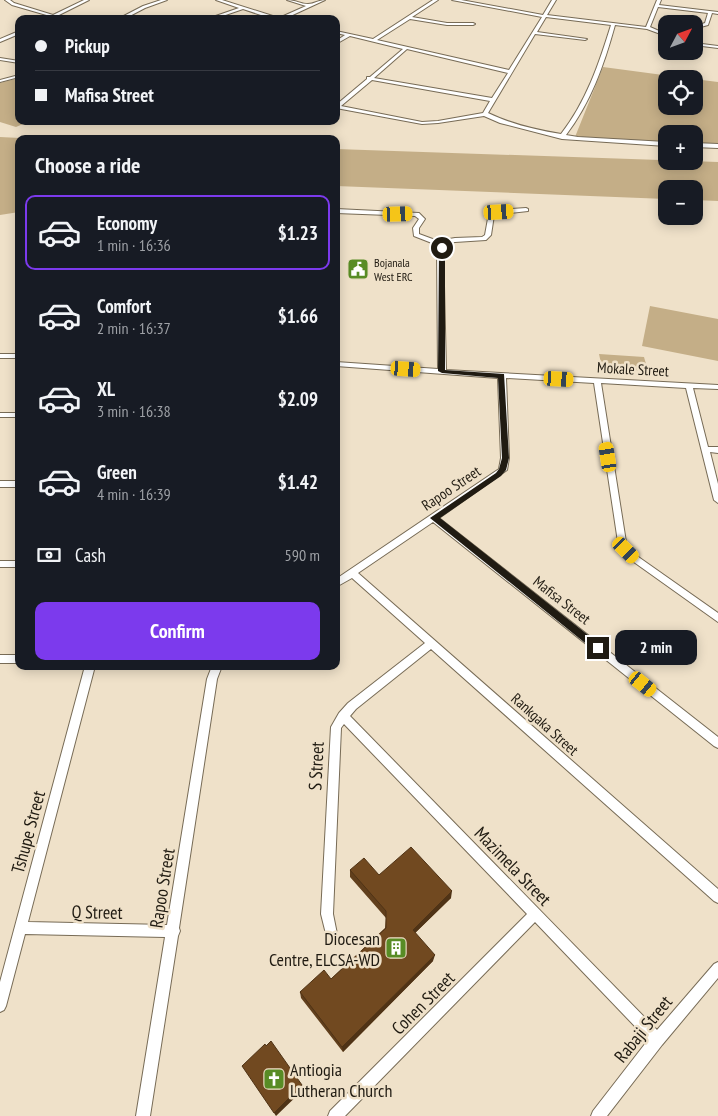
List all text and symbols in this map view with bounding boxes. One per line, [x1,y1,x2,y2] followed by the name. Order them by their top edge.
[658,15,702,60] north arrow
[658,15,703,225] map controls
[65,34,110,58] text: Pickup
[658,70,703,115] button: locate
[65,83,154,107] text: Mafisa Street
[658,125,703,170] button: +
[35,151,140,179] text: Choose a ride
[658,180,703,225] button: −
[483,204,514,220] car
[382,206,413,222] car
[37,210,82,255] icon: car
[97,211,157,235] text: Economy
[278,221,318,245] text: $1.23
[97,235,171,255] text: 1 min · 16:36
[431,237,453,259] route start
[374,255,413,284] place label: Bojanala West ERC
[346,257,370,281] public building icon: Bojanala West ERC
[37,293,82,338] icon: car
[97,294,151,318] text: Comfort
[278,304,318,328] text: $1.66
[97,318,171,338] text: 2 min · 16:37
[597,358,669,380] street label: Mokale Street
[390,360,421,378] car
[543,371,574,387] car
[37,376,82,421] icon: car
[97,377,115,401] text: XL
[278,387,318,411] text: $2.09
[97,401,171,421] text: 3 min · 16:38
[598,441,617,473] car
[37,459,82,504] icon: car
[97,460,137,484] text: Green
[418,461,484,515] street label: Rapoo Street
[278,470,318,494] text: $1.42
[97,484,171,504] text: 4 min · 16:39
[610,534,641,566] car
[35,541,63,569] icon: cash
[75,543,106,567] text: Cash
[285,545,320,565] text: 590 m
[530,572,594,628] street label: Mafisa Street
[35,602,320,660] button: Confirm
[616,630,698,666] callout: 2 min
[587,637,609,659] route end
[640,637,672,657] text: 2 min
[626,669,659,699] car
[507,689,583,759] street label: Rankgaka Street
[303,741,329,791] street label: S Street
[6,788,50,876] street label: Tshupe Street
[470,822,556,910] street label: Mazimela Street
[144,847,180,929] street label: Rapoo Street
[71,900,123,924] street label: Q Street
[269,927,380,971] place label: Diocesan Centre, ELCSA-WD
[384,936,408,960] building icon: Diocesan Centre, ELCSA-WD
[387,967,459,1039] street label: Cohen Street
[609,991,677,1067] street label: Rabaji Street
[290,1058,392,1102] place label: Antiogia Lutheran Church
[262,1067,286,1091] church icon: Antiogia Lutheran Church

